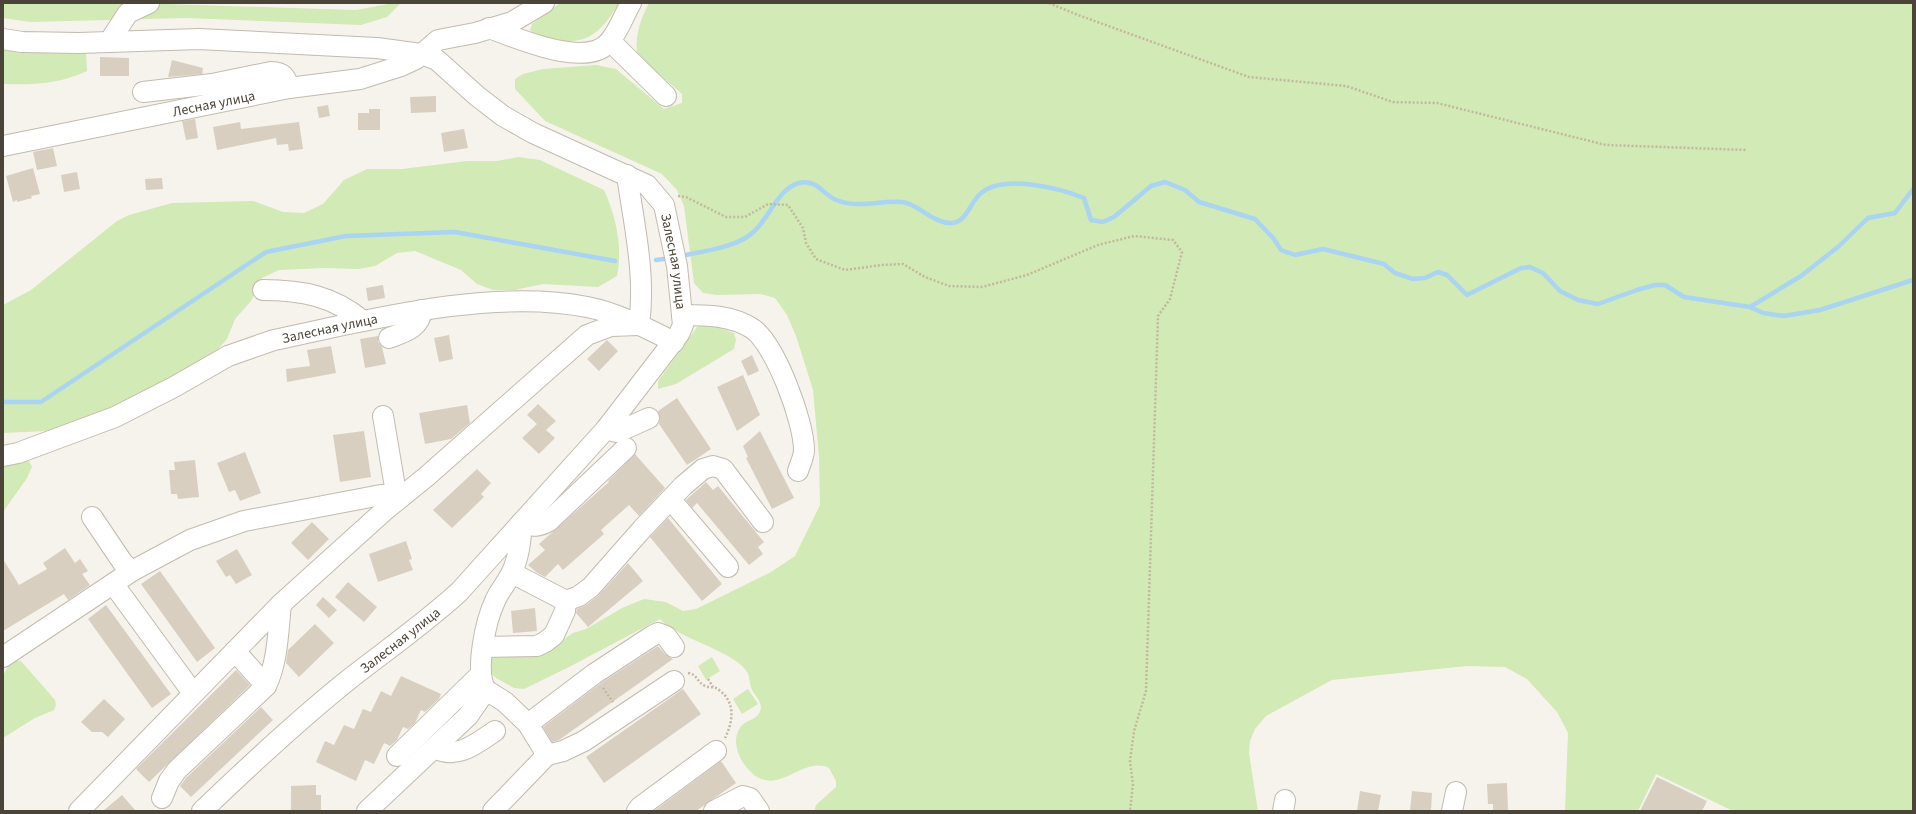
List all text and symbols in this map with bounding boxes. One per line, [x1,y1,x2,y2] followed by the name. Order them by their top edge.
[171,86,257,122] street label: Лесная улица
[655,212,690,310] street label: Залесная улица
[280,309,379,349] street label: Залесная улица
[356,603,445,679] street label: Залесная улица

